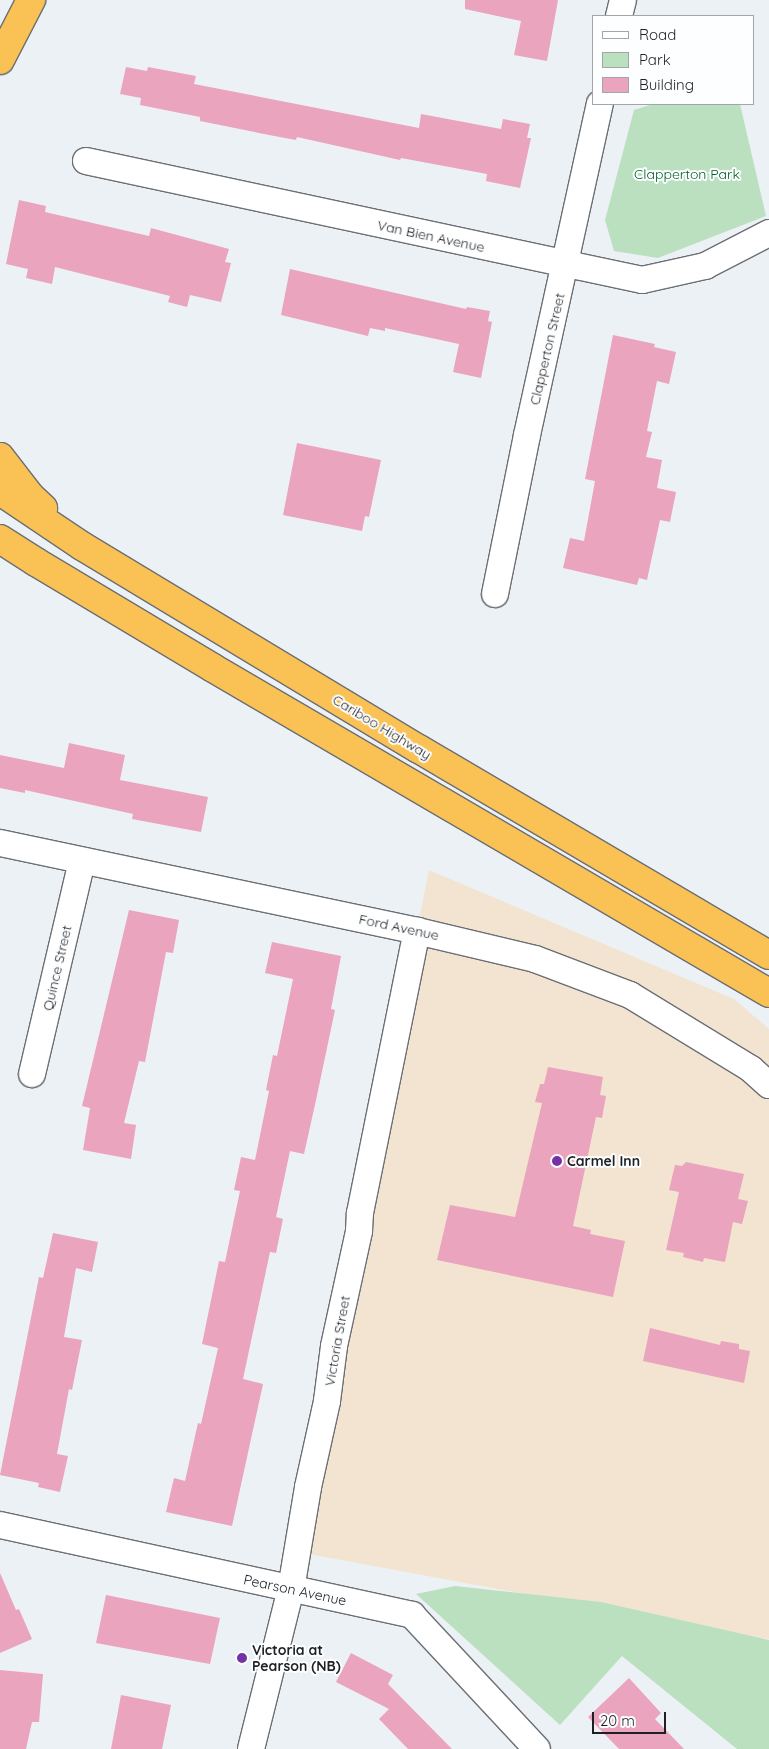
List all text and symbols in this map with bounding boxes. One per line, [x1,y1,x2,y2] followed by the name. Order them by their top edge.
[592,15,754,105] legend
[639,25,676,44] text: Road
[639,50,671,69] text: Park
[639,75,694,94] text: Building
[634,166,740,182] park label: Clapperton Park
[376,216,486,256] street label: Van Bien Avenue
[526,291,568,407] street label: Clapperton Street
[330,691,434,763] street label: Cariboo Highway
[357,910,441,944] street label: Ford Avenue
[39,924,75,1012] street label: Quince Street
[567,1153,640,1169] place label: Carmel Inn
[551,1155,563,1167] marker: Carmel Inn
[321,1294,353,1388] street label: Victoria Street
[242,1571,348,1609] street label: Pearson Avenue
[252,1642,341,1674] place label: Victoria at Pearson (NB)
[236,1652,248,1664] marker: Victoria at Pearson (NB)
[594,1702,668,1734] scale bar
[600,1711,635,1730] text: 20 m

